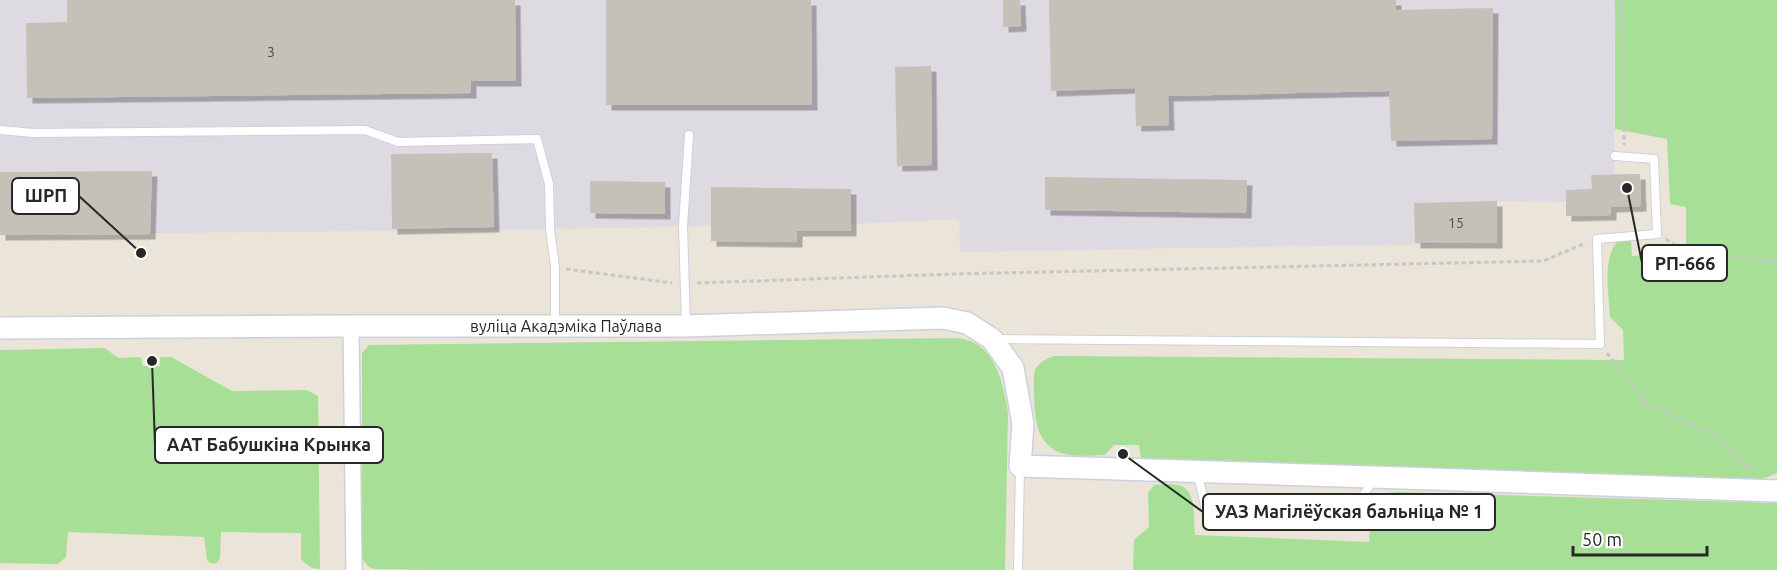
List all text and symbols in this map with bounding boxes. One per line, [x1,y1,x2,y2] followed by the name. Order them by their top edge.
[267,44,275,60] house number: 3
[12,178,79,214] callout: ШРП
[25,185,67,205] text: ШРП
[1448,215,1464,231] house number: 15
[1642,245,1727,281] callout: РП-666
[1655,253,1715,273] text: РП-666
[470,317,662,335] street label: вуліца Акадэміка Паўлава
[155,427,383,463] callout: ААТ Бабушкіна Крынка
[167,434,371,454] text: ААТ Бабушкіна Крынка
[1203,494,1495,530] callout: УАЗ Магілёўская бальніца № 1
[1215,501,1483,521] text: УАЗ Магілёўская бальніца № 1
[1573,519,1706,557] scale bar
[1582,529,1622,549] text: 50 m

